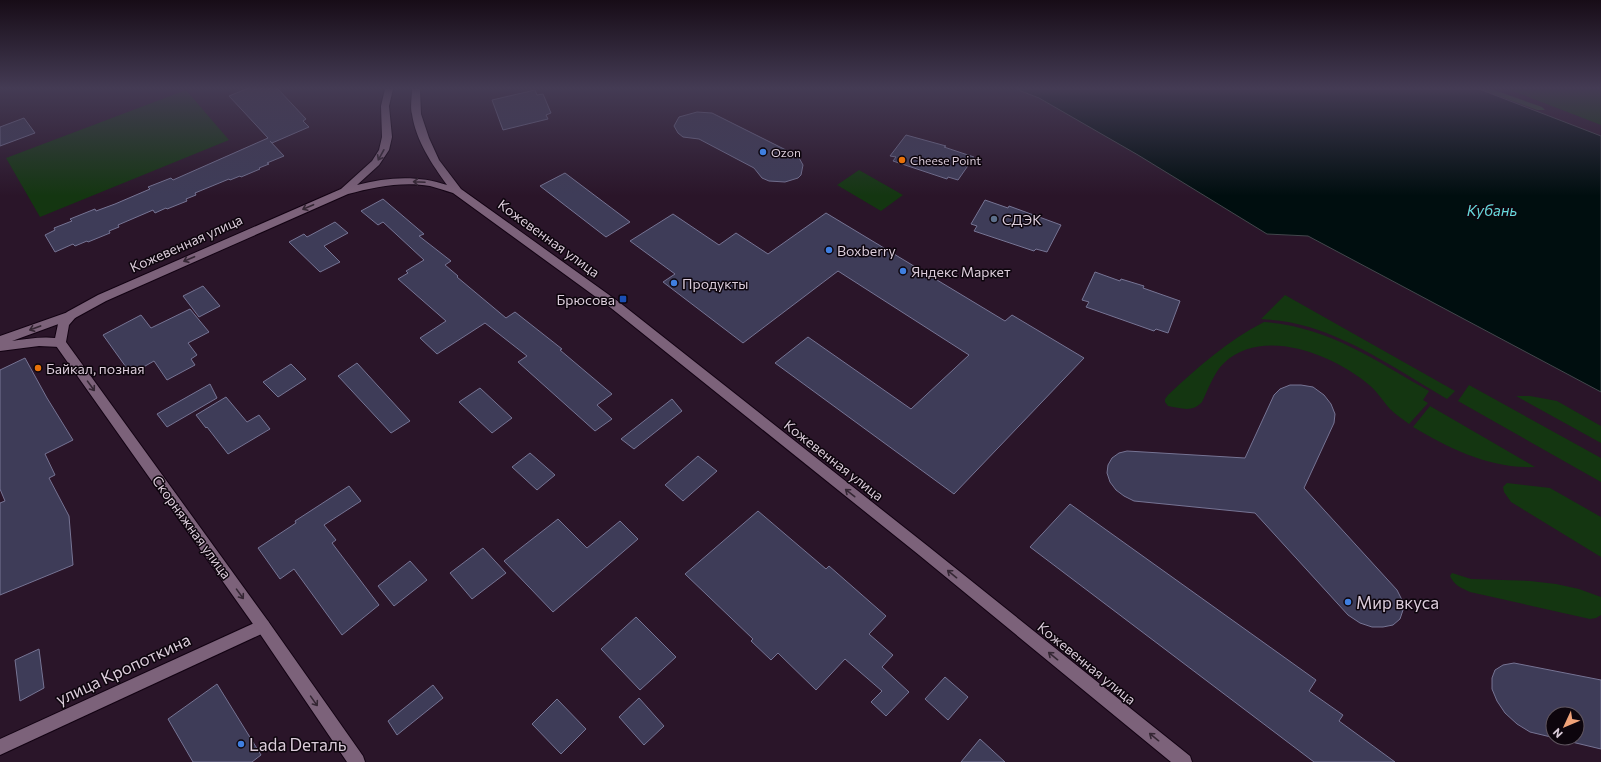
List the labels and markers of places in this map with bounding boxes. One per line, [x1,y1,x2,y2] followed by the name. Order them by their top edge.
[771,145,801,159] place label: Ozon
[758,147,768,157] marker: Ozon
[910,153,981,167] place label: Cheese Point
[897,155,907,165] marker: Cheese Point
[1002,211,1042,228] place label: СДЭК
[989,214,999,224] marker: СДЭК
[837,242,896,259] place label: Boxberry
[824,245,834,255] marker: Boxberry
[911,263,1011,280] place label: Яндекс Маркет
[898,266,908,276] marker: Яндекс Маркет
[682,275,748,292] place label: Продукты
[669,278,679,288] marker: Продукты
[557,291,615,308] place label: Брюсова
[618,294,628,304] marker: Брюсова
[46,360,145,377] place label: Байкал, позная
[33,363,43,373] marker: Байкал, позная
[1356,592,1439,613] place label: Мир вкуса
[1343,597,1353,607] marker: Мир вкуса
[249,734,347,755] place label: Lada Dеталь
[236,739,246,749] marker: Lada Dеталь

